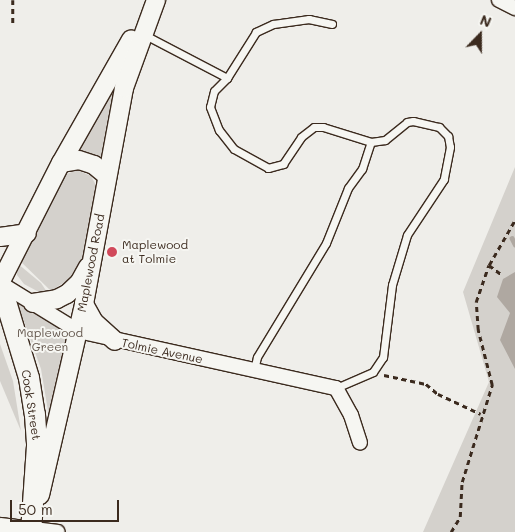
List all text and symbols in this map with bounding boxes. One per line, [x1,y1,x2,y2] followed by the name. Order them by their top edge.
[455,10,505,60] north arrow
[477,10,494,31] text: N
[74,213,108,313] street label: Maplewood Road
[122,238,188,266] place label: Maplewood at Tolmie
[106,246,118,258] marker: Maplewood at Tolmie
[17,326,83,354] park label: Maplewood Green
[120,335,204,367] street label: Tolmie Avenue
[18,369,44,441] street label: Cook Street
[12,490,121,522] scale bar
[18,499,53,519] text: 50 m

